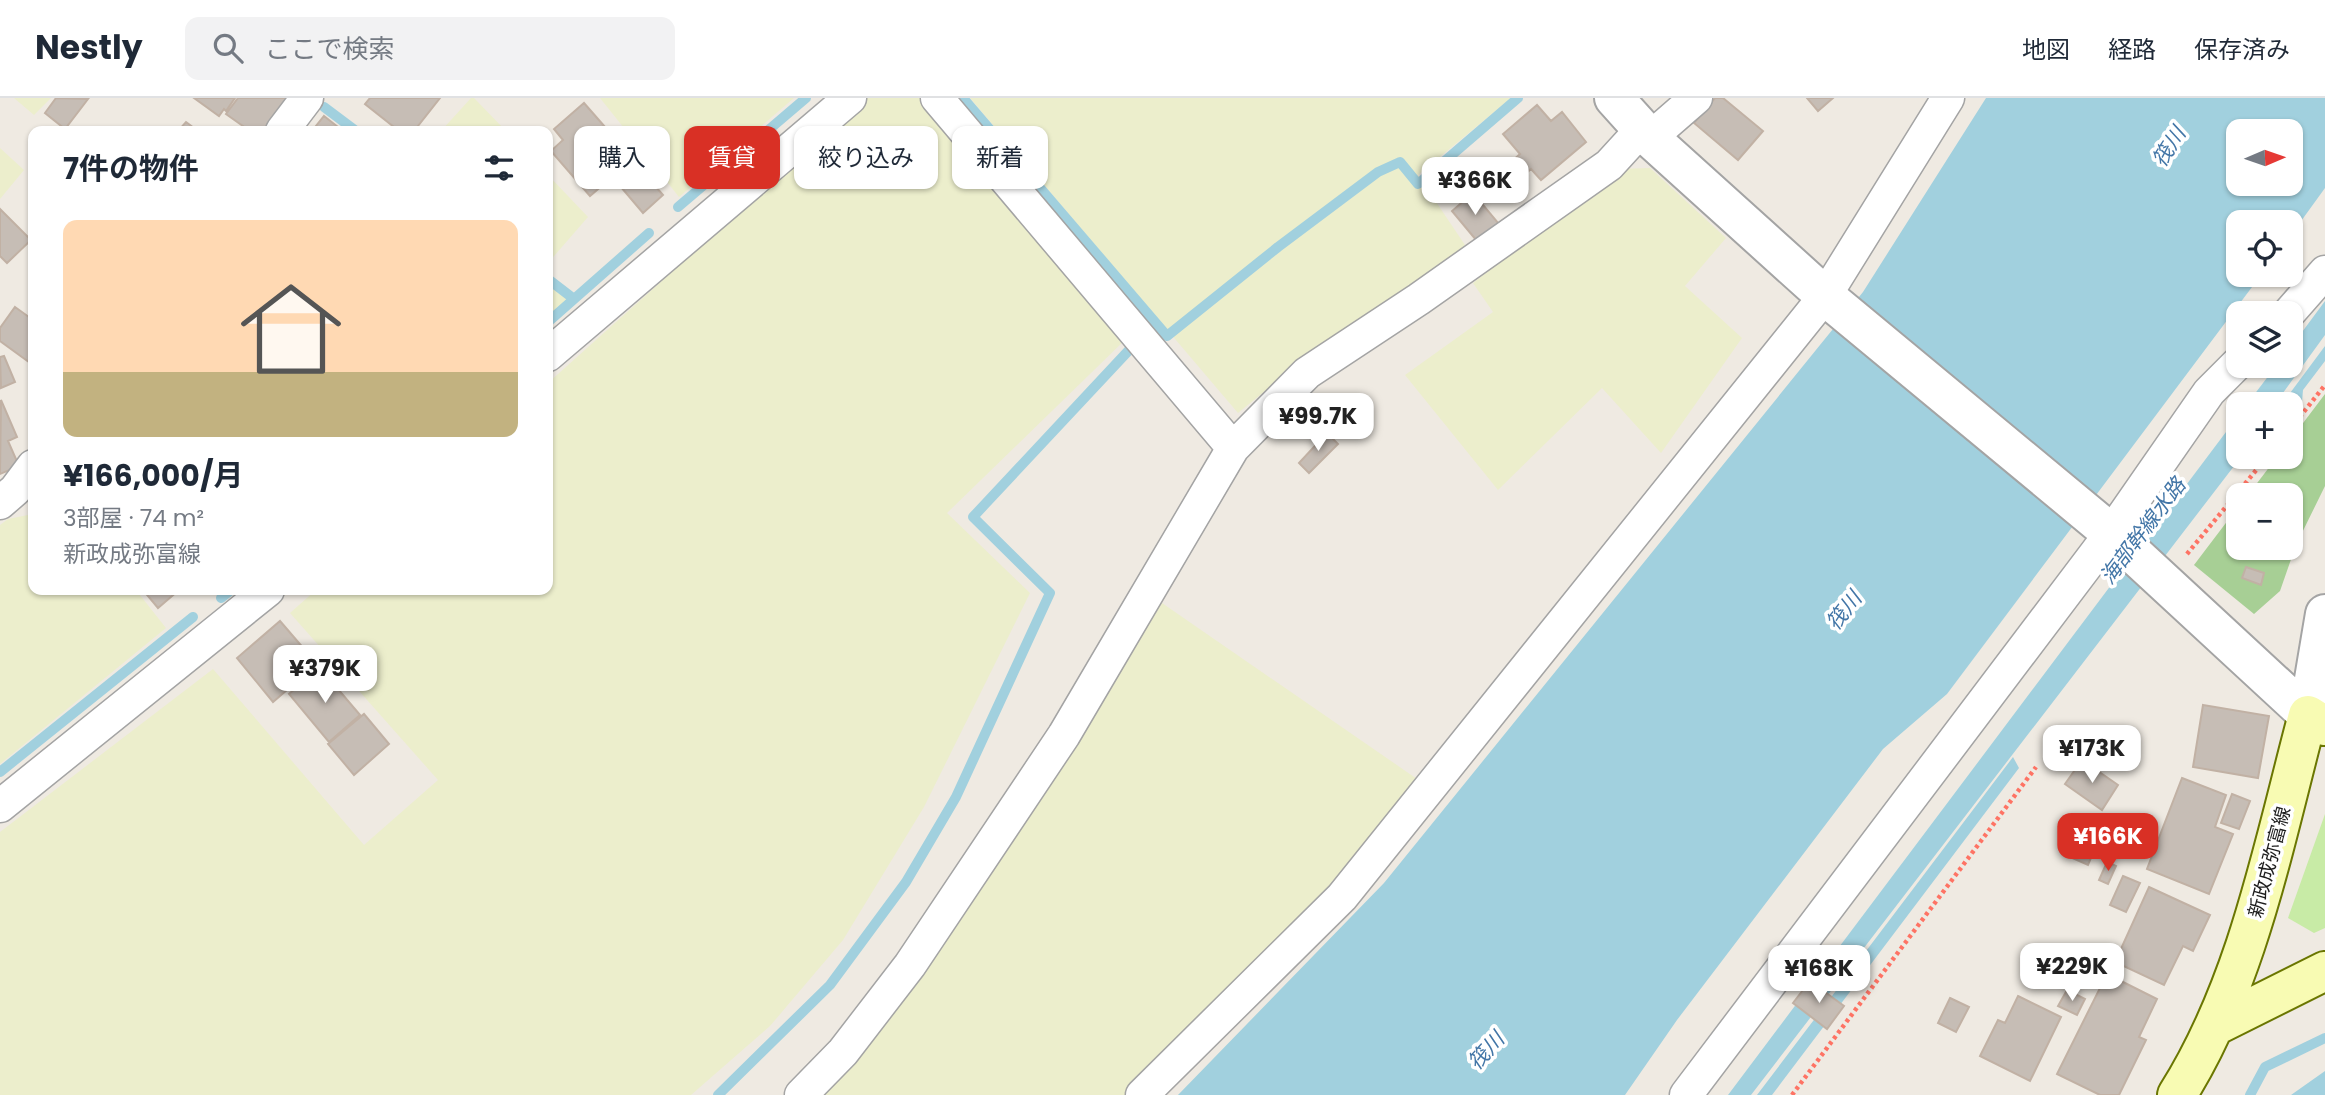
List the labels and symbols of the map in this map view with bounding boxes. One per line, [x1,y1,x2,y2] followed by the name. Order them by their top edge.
[2226,119,2303,196] north arrow
[2145,120,2193,172] water label: 筏川
[1426,158,1524,217] pin: ¥366K
[1261,394,1375,453] pin: ¥99.7K
[2093,470,2193,590] water label: 海部幹線水路
[1819,584,1869,636] water label: 筏川
[276,646,374,705] pin: ¥379K
[2043,726,2141,785] pin: ¥173K
[2242,804,2297,921] street label: 新政成弥富線
[2059,814,2157,873] pin: ¥166K
[2023,944,2121,1003] pin: ¥229K
[1770,946,1868,1005] pin: ¥168K
[1461,1024,1512,1076] water label: 筏川

